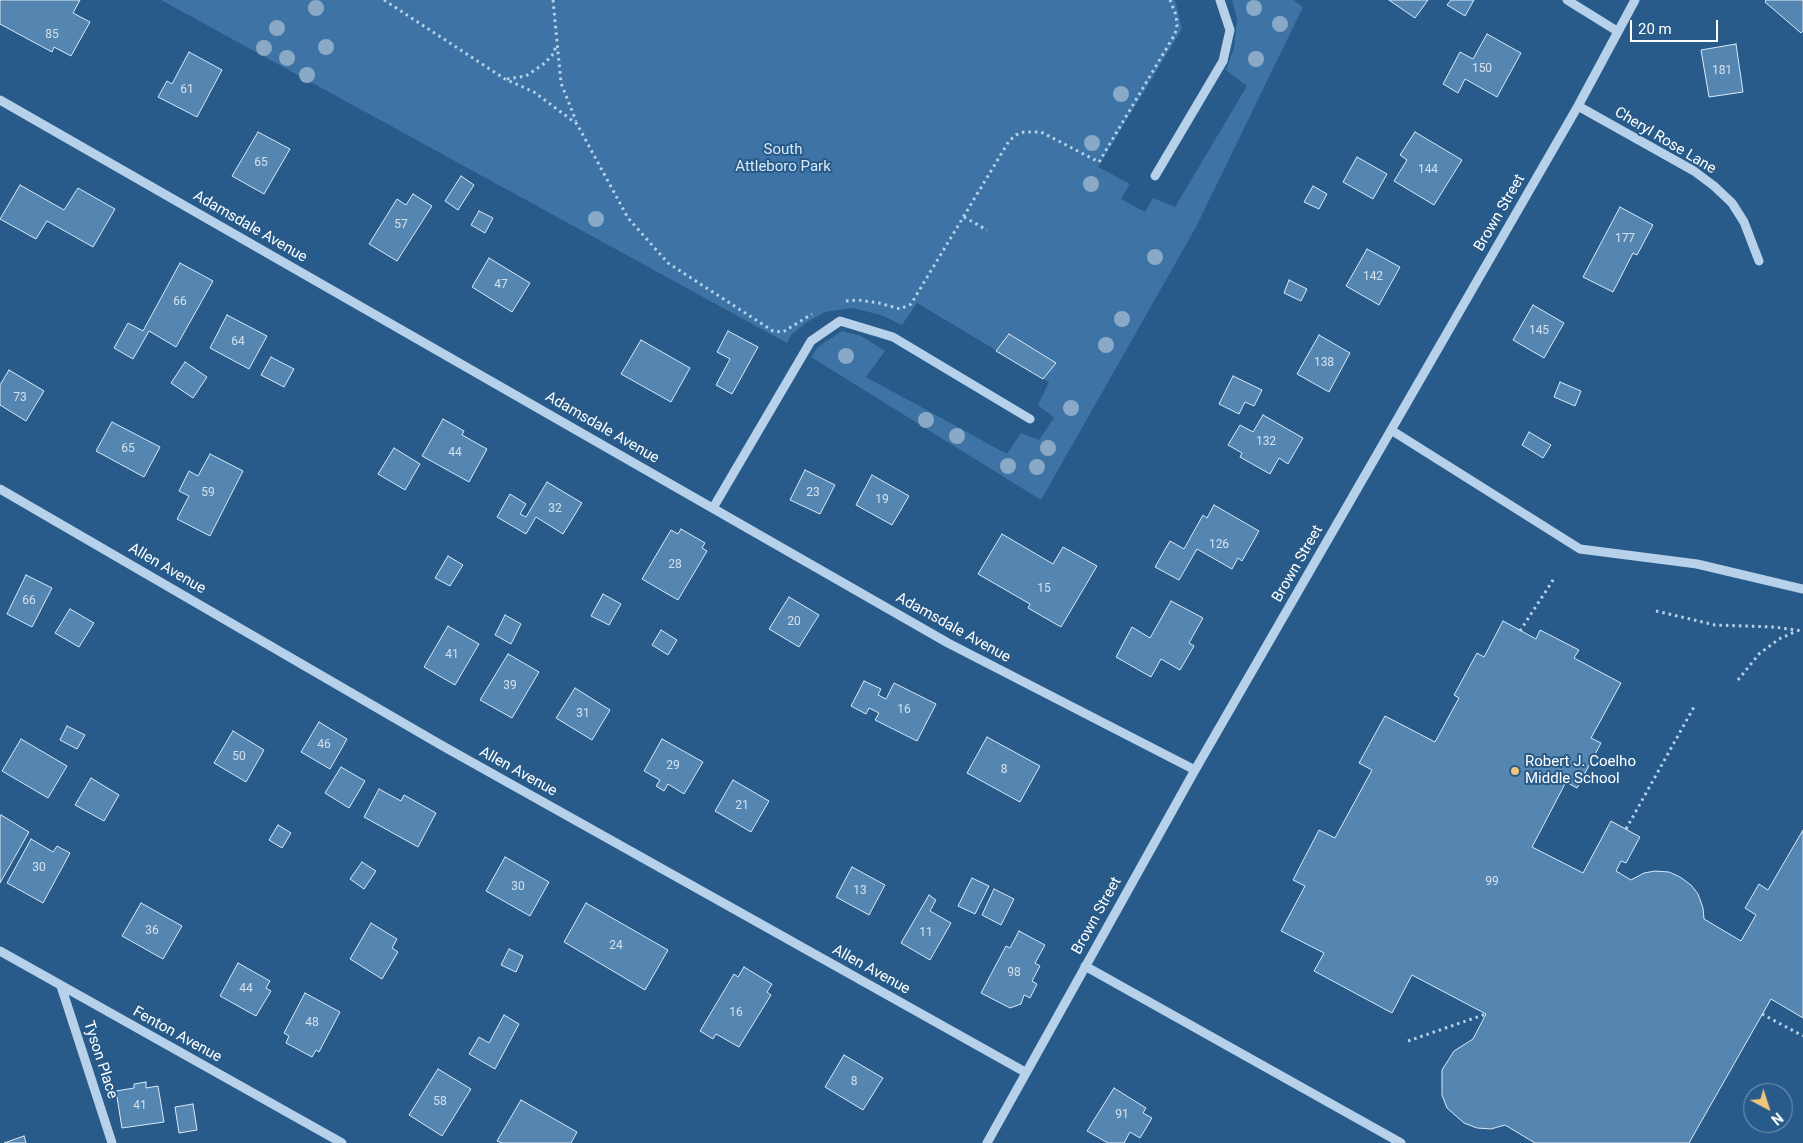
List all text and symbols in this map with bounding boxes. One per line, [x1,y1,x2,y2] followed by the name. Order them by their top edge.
[1633,10,1720,42] scale bar
[1638,20,1672,38] text: 20 m
[45,28,59,42] house number: 85
[1472,62,1492,76] house number: 150
[1712,64,1732,78] house number: 181
[180,83,194,97] house number: 61
[1611,104,1719,178] street label: Cheryl Rose Lane
[735,141,831,176] park label: South Attleboro Park
[254,156,268,170] house number: 65
[1418,163,1438,177] house number: 144
[1471,171,1529,255] street label: Brown Street
[190,187,310,267] street label: Adamsdale Avenue
[394,218,408,232] house number: 57
[1615,232,1635,246] house number: 177
[1363,270,1383,284] house number: 142
[494,278,508,292] house number: 47
[173,295,187,309] house number: 66
[1529,324,1549,338] house number: 145
[231,335,245,349] house number: 64
[1314,356,1334,370] house number: 138
[542,388,662,468] street label: Adamsdale Avenue
[13,391,27,405] house number: 73
[1256,435,1276,449] house number: 132
[121,442,135,456] house number: 65
[448,446,462,460] house number: 44
[201,486,215,500] house number: 59
[806,486,820,500] house number: 23
[875,493,889,507] house number: 19
[548,502,562,516] house number: 32
[1269,522,1327,606] street label: Brown Street
[1209,538,1229,552] house number: 126
[125,540,209,598] street label: Allen Avenue
[668,558,682,572] house number: 28
[1037,582,1051,596] house number: 15
[893,589,1013,667] street label: Adamsdale Avenue
[22,594,36,608] house number: 66
[787,615,801,629] house number: 20
[445,648,459,662] house number: 41
[503,679,517,693] house number: 39
[897,703,911,717] house number: 16
[576,707,590,721] house number: 31
[317,738,331,752] house number: 46
[476,743,560,801] street label: Allen Avenue
[232,750,246,764] house number: 50
[1525,753,1636,788] place label: Robert J. Coelho Middle School
[666,759,680,773] house number: 29
[1001,763,1007,777] house number: 8
[1509,765,1521,777] marker: Robert J. Coelho Middle School
[735,799,749,813] house number: 21
[32,861,46,875] house number: 30
[1068,874,1126,958] street label: Brown Street
[1485,875,1499,889] house number: 99
[511,880,525,894] house number: 30
[853,884,867,898] house number: 13
[145,924,159,938] house number: 36
[919,926,933,940] house number: 11
[609,939,623,953] house number: 24
[829,941,913,999] street label: Allen Avenue
[1007,966,1021,980] house number: 98
[239,982,253,996] house number: 44
[129,1003,225,1067] street label: Fenton Avenue
[729,1006,743,1020] house number: 16
[305,1016,319,1030] house number: 48
[79,1019,121,1101] street label: Tyson Place
[851,1075,857,1089] house number: 8
[1743,1083,1793,1133] north arrow
[433,1095,447,1109] house number: 58
[133,1099,147,1113] house number: 41
[1115,1108,1129,1122] house number: 91
[1768,1109,1786,1128] text: N

